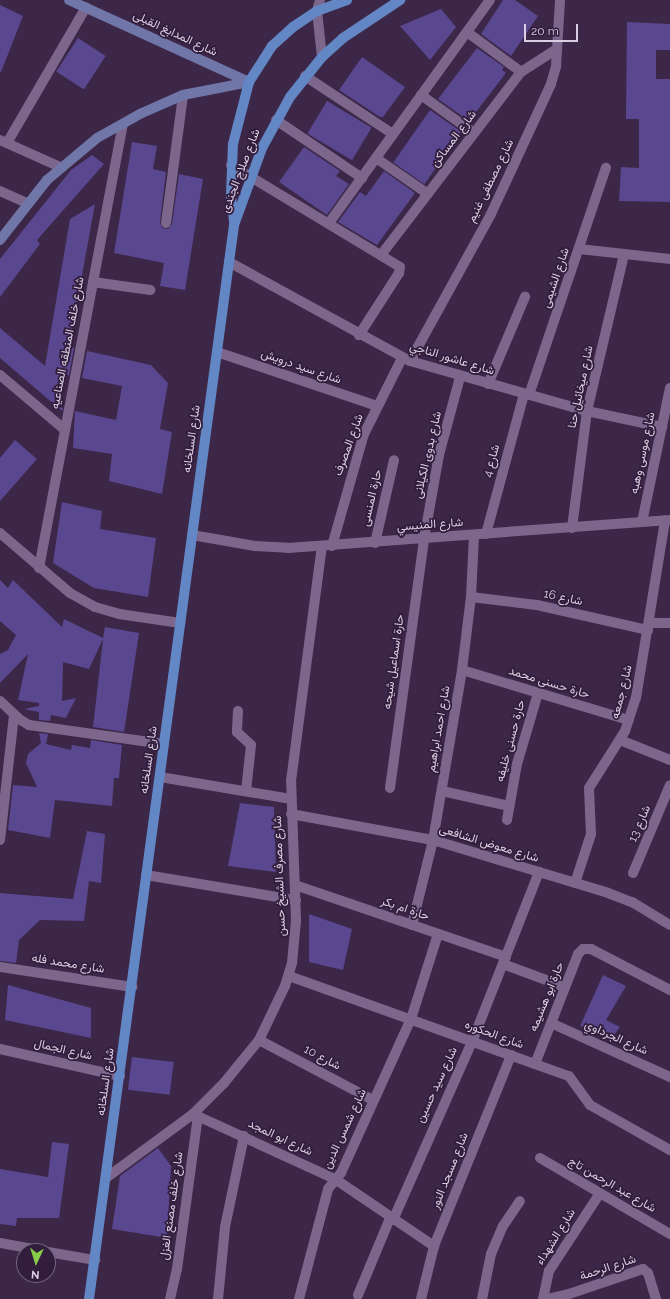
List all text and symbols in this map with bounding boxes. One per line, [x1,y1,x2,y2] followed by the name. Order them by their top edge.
[131,8,219,60] street label: شارع المدابغ القبلى
[526,16,580,42] scale bar
[531,24,559,38] text: 20 m
[428,108,480,170] street label: شارع المساكن
[218,127,264,215] street label: شارع صلاح الجندى
[465,137,517,225] street label: شارع مصطفى غنيم
[539,246,573,310] street label: شارع الشيمى
[48,276,88,410] street label: شارع خلف المنطقه الصناعيه
[408,339,496,379] street label: شارع عاشور الناجي
[565,344,597,430] street label: شارع ميخائيل حنا
[259,347,343,387] street label: شارع سيد درويش
[180,404,204,474] street label: شارع السلخانه
[411,410,445,500] street label: شارع بدوى الكيلانى
[627,411,659,495] street label: شارع موسى وهبه
[331,412,367,478] street label: شارع المصرف
[481,443,503,479] street label: شارع 4
[358,468,386,528] street label: حارة المنسى
[396,515,464,535] street label: شارع المنيسي
[542,587,584,609] street label: شارع 16
[380,614,408,710] street label: حارة اسماعيل شيحه
[608,663,636,721] street label: شارع جمعه
[507,664,591,702] street label: حارة حسنى محمد
[424,685,454,773] street label: شارع احمد ابراهيم
[493,698,529,784] street label: حارة حسنى خليفه
[137,725,161,795] street label: شارع السلخانه
[626,803,654,845] street label: شارع 13
[271,815,289,937] street label: شارع مصرف الشيخ حسن
[437,822,541,866] street label: شارع معوض الشافعى
[379,894,431,924] street label: حارة ام بكر
[31,951,105,977] street label: شارع محمد فله
[527,960,567,1034] street label: حارة ابو هشيمه
[462,1018,526,1052] street label: شارع الحكوره
[582,1018,650,1058] street label: شارع الجرداوي
[32,1036,94,1064] street label: شارع الجمال
[301,1042,343,1074] street label: شارع 10
[413,1045,461,1125] street label: شارع سيد حسين
[94,1047,118,1117] street label: شارع السلخانه
[320,1087,370,1171] street label: شارع شمس الدين
[245,1117,315,1159] street label: شارع ابو المجد
[428,1131,472,1211] street label: شارع مسجد النور
[157,1151,187,1261] street label: شارع خلف مصنع الغزل
[566,1154,658,1216] street label: شارع عبد الرحمن تاج
[533,1206,579,1268] street label: شارع الشهداء
[16,1243,56,1283] north arrow
[578,1252,638,1284] street label: شارع الرحمة
[31,1268,40,1281] text: N

